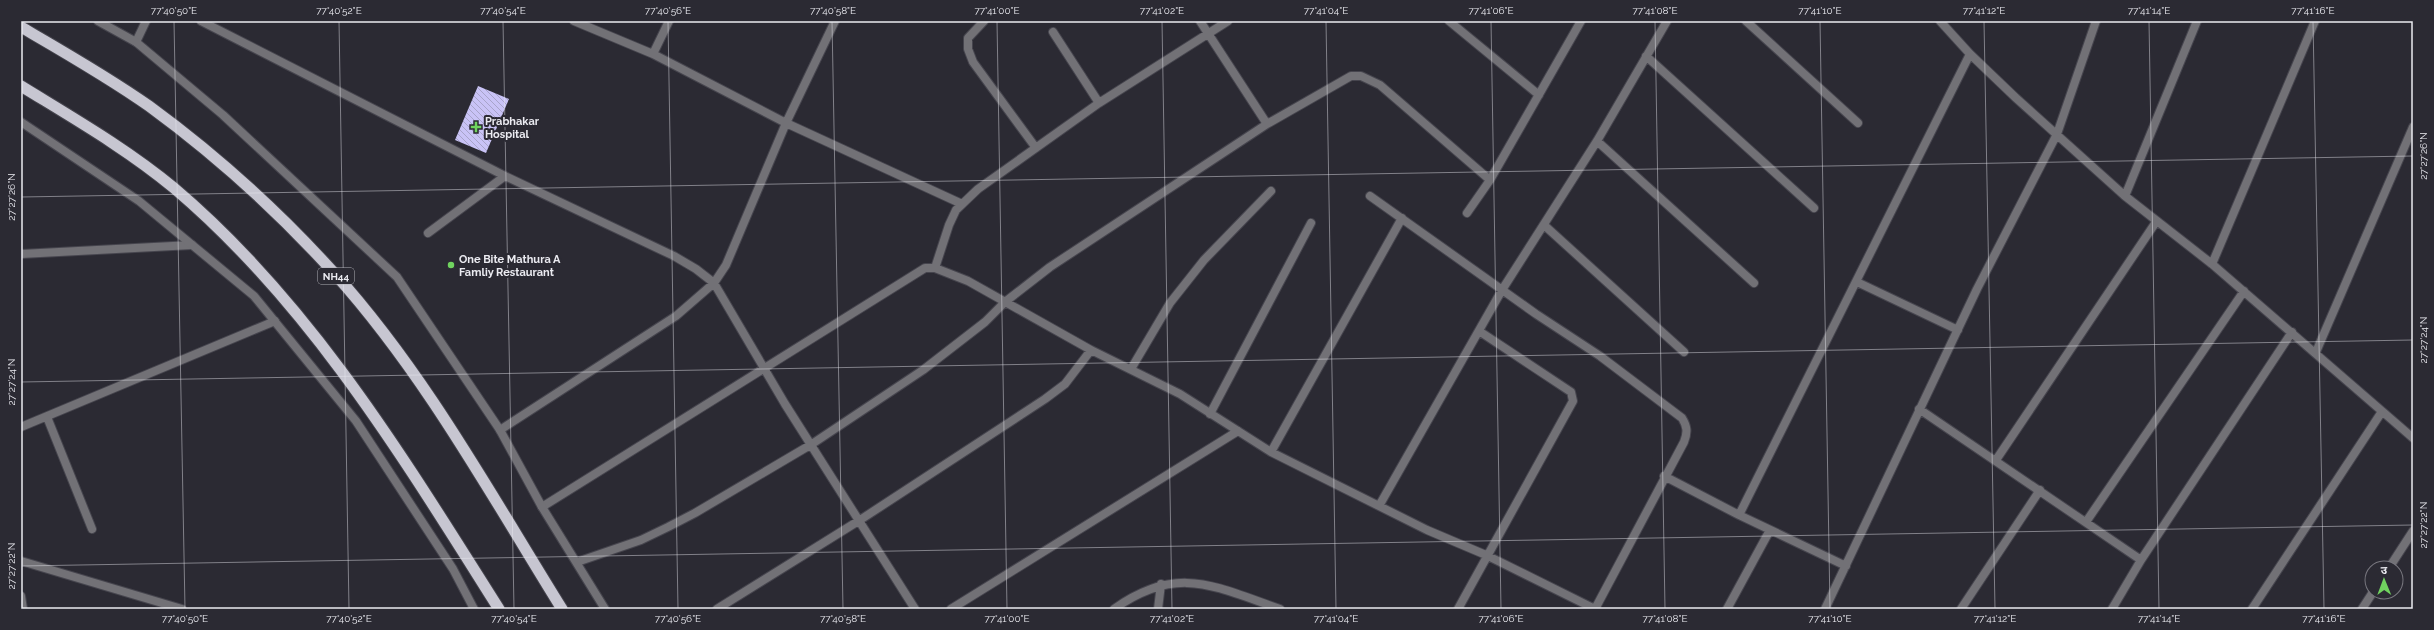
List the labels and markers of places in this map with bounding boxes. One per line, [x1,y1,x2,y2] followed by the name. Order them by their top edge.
[485,115,540,141] place label: Prabhakar Hospital
[470,121,482,133] marker: Prabhakar Hospital
[459,253,561,279] place label: One Bite Mathura A Famliy Restaurant
[446,260,456,270] marker: One Bite Mathura A Famliy Restaurant

